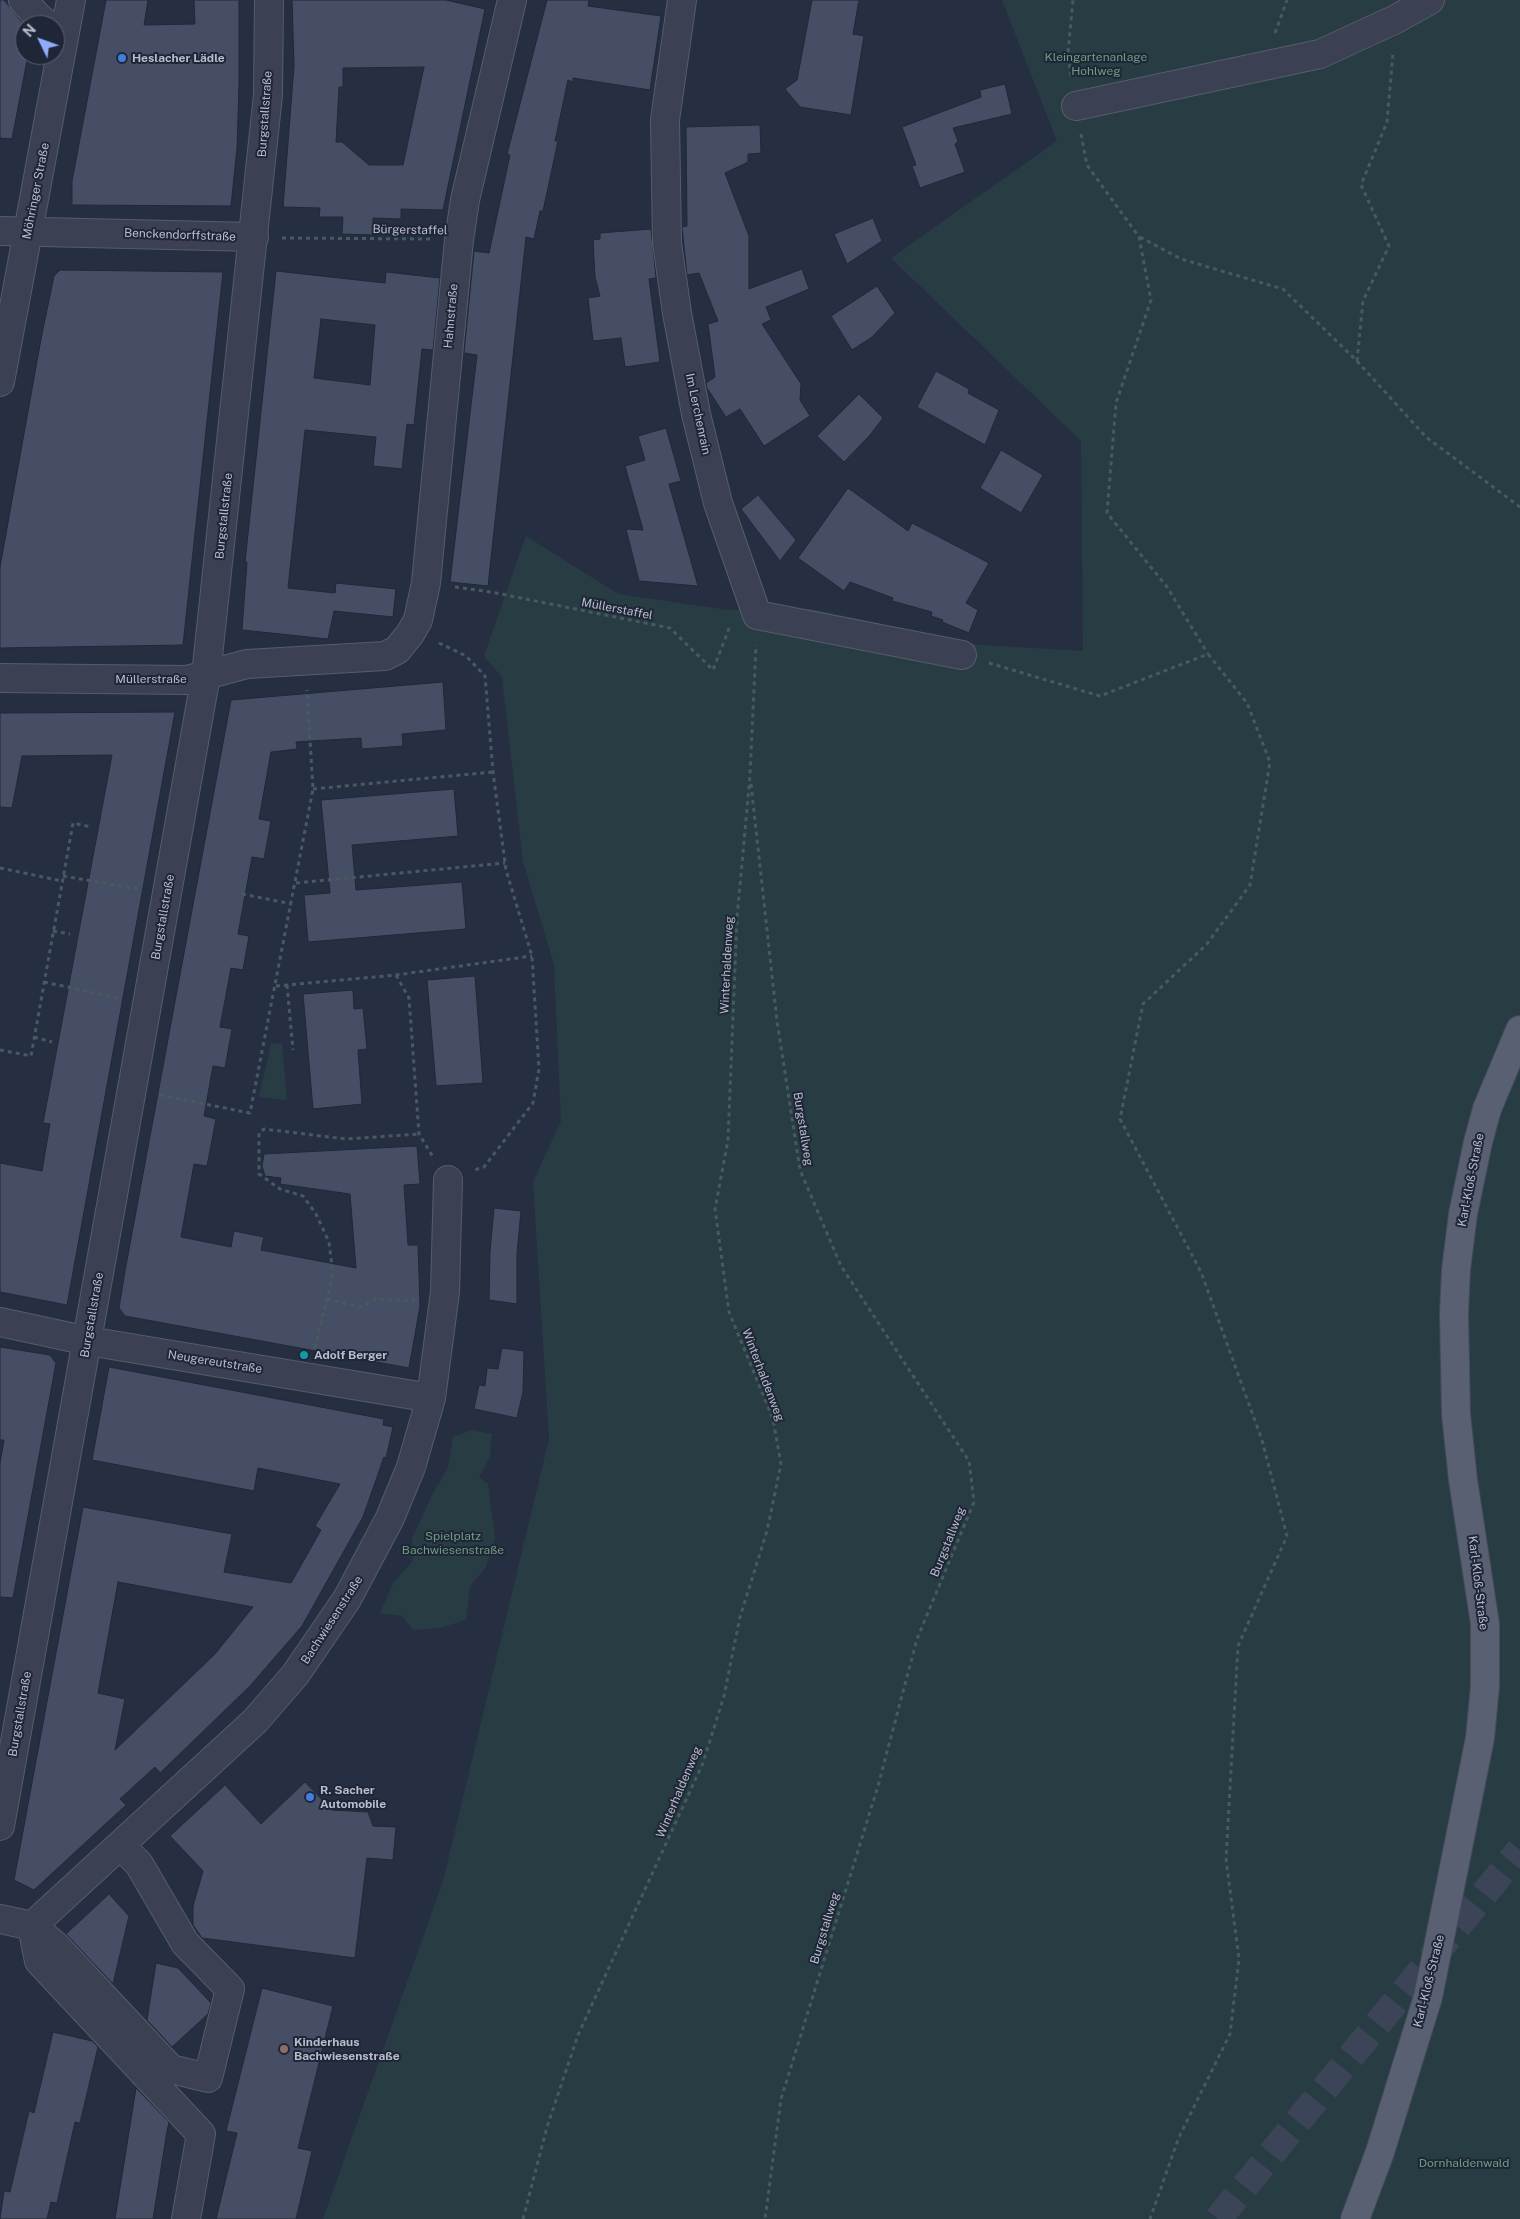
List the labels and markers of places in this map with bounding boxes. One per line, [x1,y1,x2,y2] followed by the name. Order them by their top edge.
[132,51,225,65] place label: Heslacher Lädle
[116,52,128,64] marker: Heslacher Lädle
[314,1348,387,1362] place label: Adolf Berger
[298,1349,310,1361] marker: Adolf Berger
[320,1783,386,1811] place label: R. Sacher Automobile
[304,1791,316,1803] marker: R. Sacher Automobile
[294,2035,400,2063] place label: Kinderhaus Bachwiesenstraße
[278,2043,290,2055] marker: Kinderhaus Bachwiesenstraße

